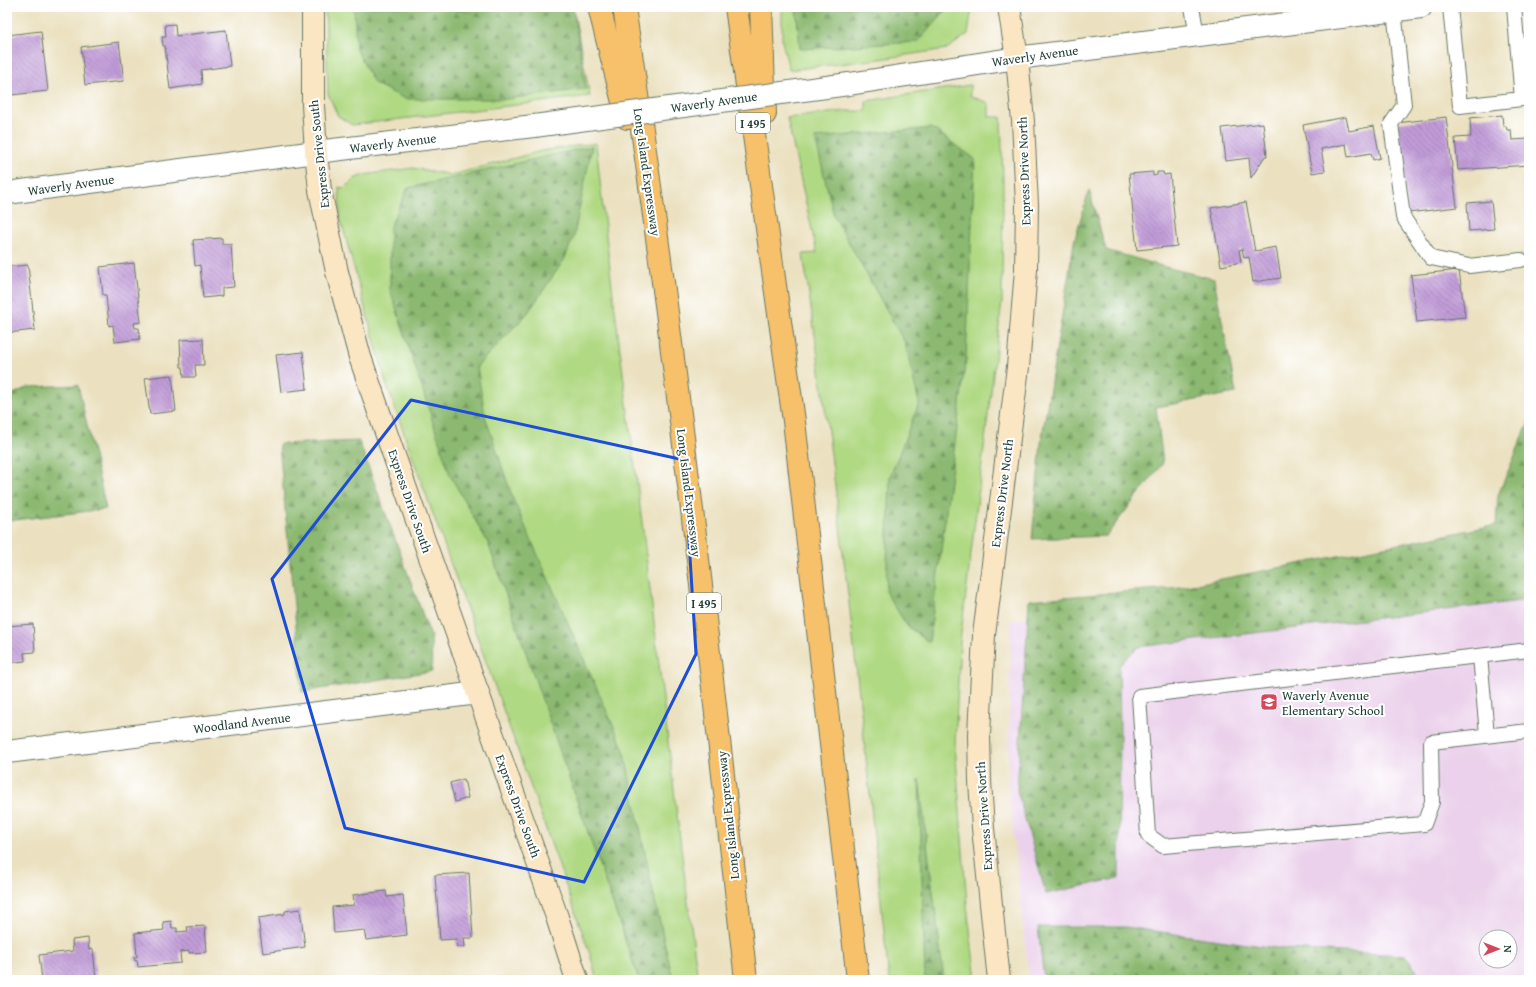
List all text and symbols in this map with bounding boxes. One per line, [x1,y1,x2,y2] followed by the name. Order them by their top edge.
[991,41,1079,71] street label: Waverly Avenue
[670,87,758,117] street label: Waverly Avenue
[304,98,334,209] street label: Express Drive South
[629,107,665,238] street label: Long Island Expressway
[736,113,770,133] road number: I 495
[1013,115,1035,226] street label: Express Drive North
[349,128,437,158] street label: Waverly Avenue
[27,170,115,200] street label: Waverly Avenue
[672,428,706,559] street label: Long Island Expressway
[986,437,1018,548] street label: Express Drive North
[383,447,437,556] street label: Express Drive South
[687,593,721,613] road number: I 495
[1282,686,1384,720] place label: Waverly Avenue Elementary School
[1259,692,1279,712] school or university icon: Waverly Avenue Elementary School
[192,708,292,738] street label: Woodland Avenue
[712,749,744,880] street label: Long Island Expressway
[491,752,546,861] street label: Express Drive South
[971,760,997,871] street label: Express Drive North
[1478,929,1518,969] north arrow
[1500,945,1516,953] text: N

